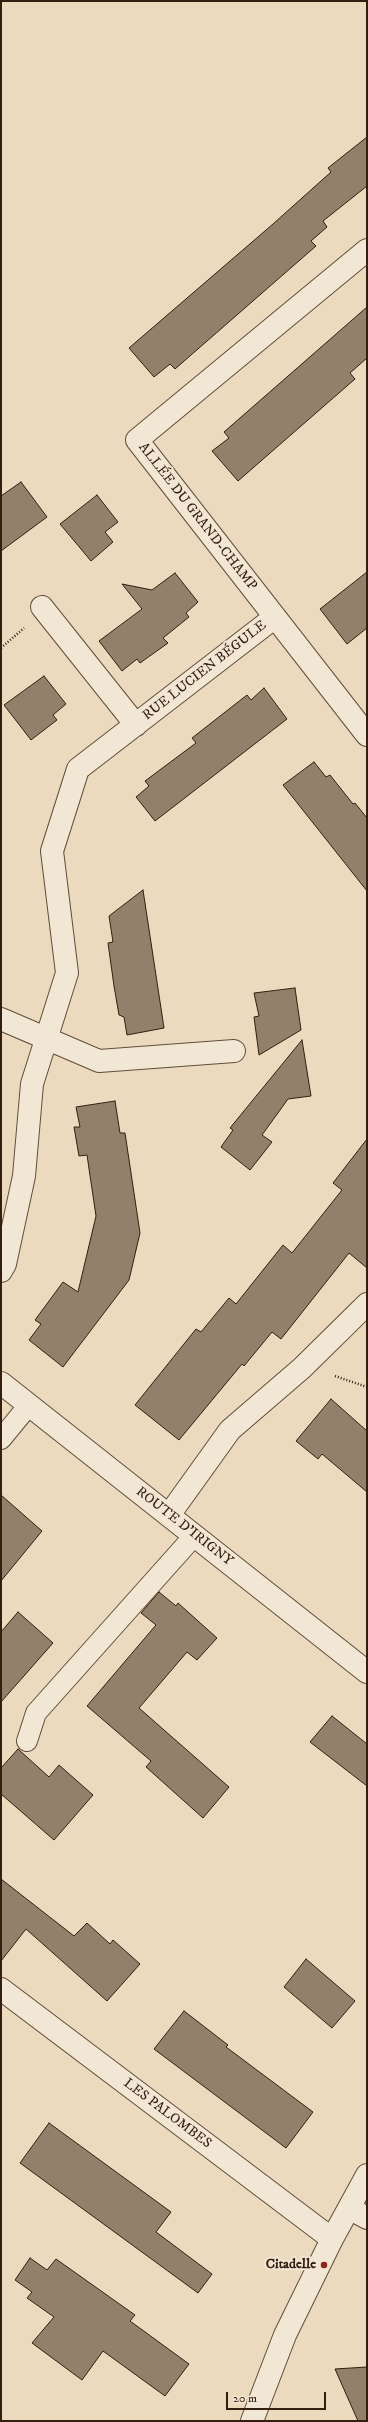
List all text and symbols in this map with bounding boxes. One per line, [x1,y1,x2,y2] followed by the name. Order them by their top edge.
[134,440,260,594] street label: ALLÉE DU GRAND-CHAMP
[140,617,270,725] street label: RUE LUCIEN BÉGULE
[132,1484,236,1570] street label: ROUTE D'IRIGNY
[120,2075,214,2153] street label: LES PALOMBES
[266,2257,316,2273] place label: Citadelle
[319,2260,329,2270] marker: Citadelle
[228,2384,328,2410] scale bar
[233,2391,257,2406] text: 20 m

